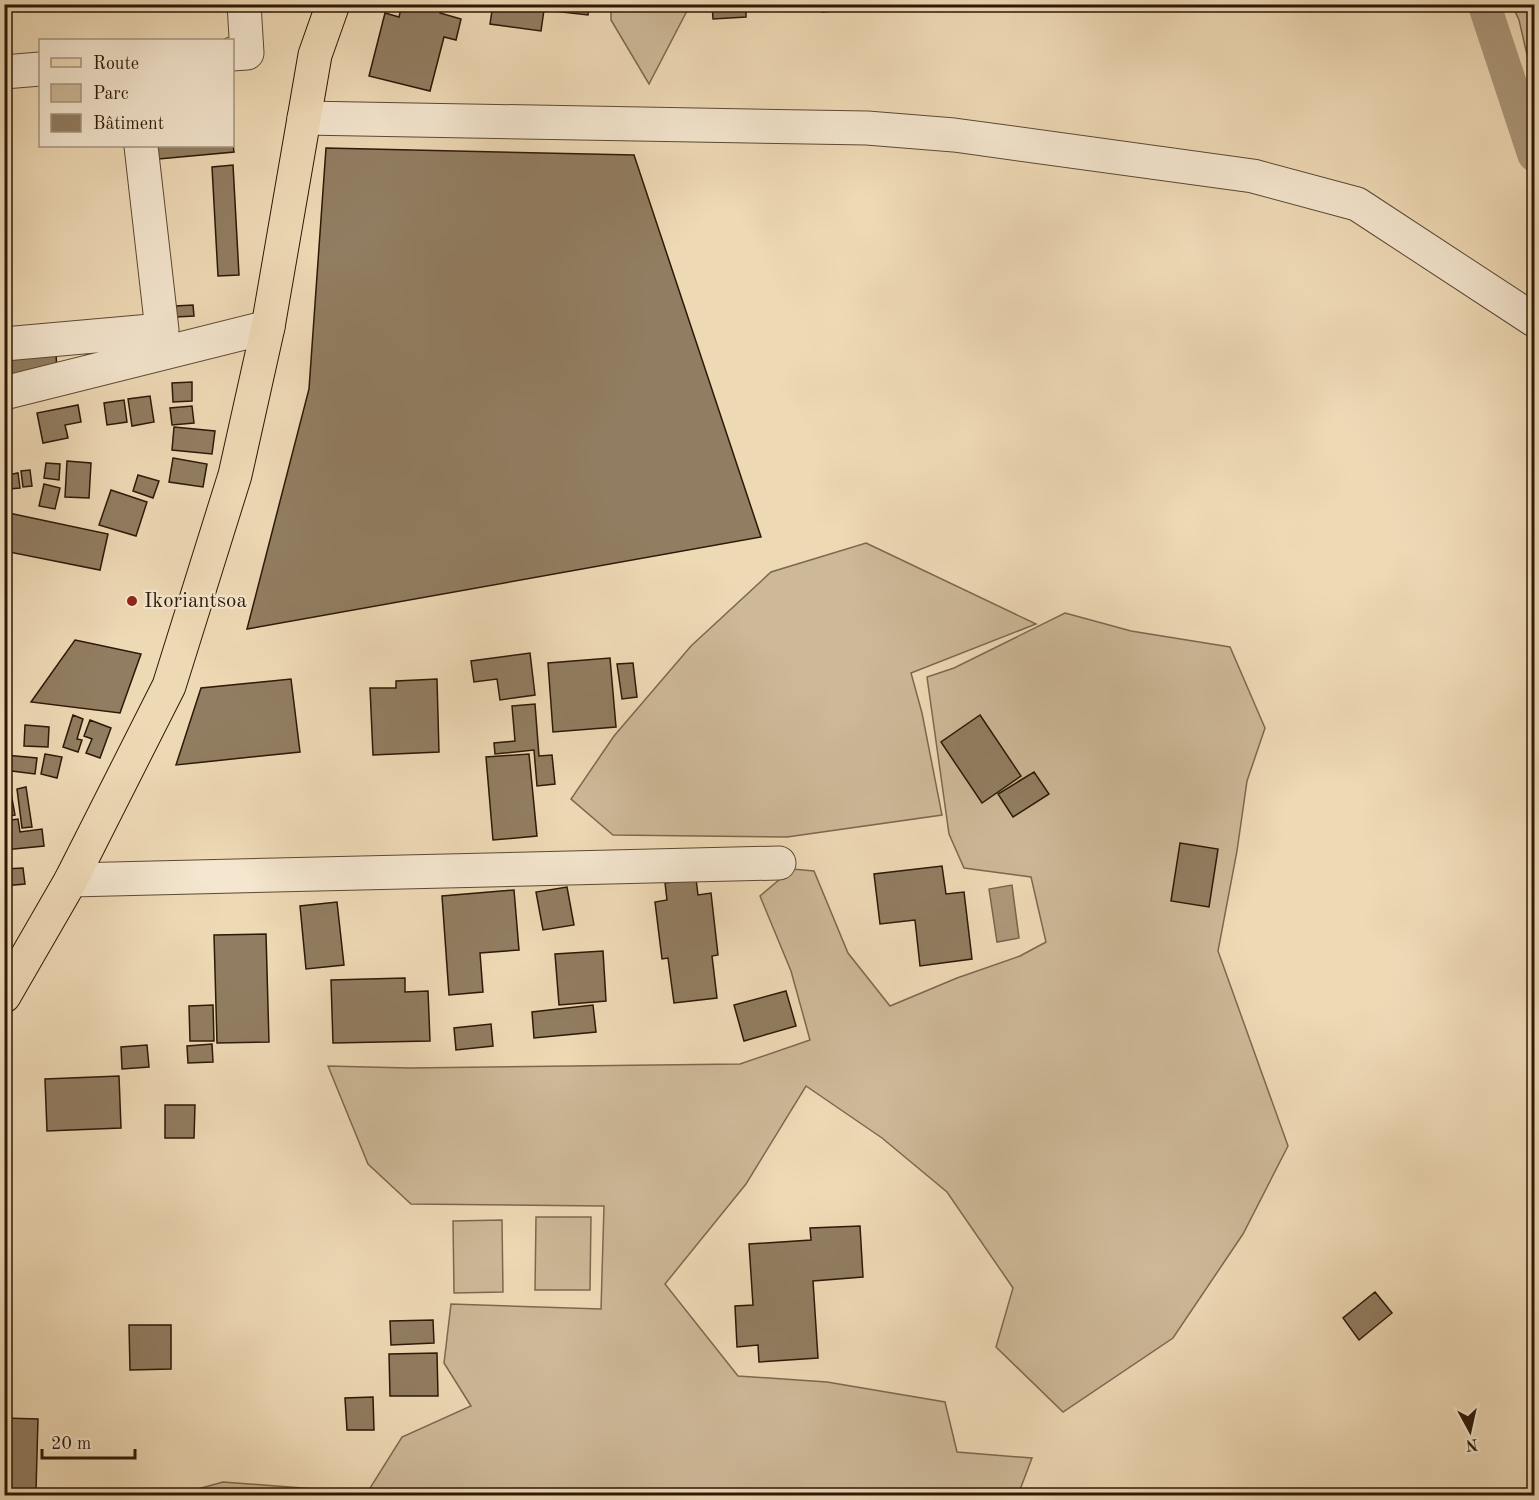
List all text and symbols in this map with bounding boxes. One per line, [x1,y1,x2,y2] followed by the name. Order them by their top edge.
[39,39,234,147] legend
[93,55,139,73] text: Route
[93,85,129,103] text: Parc
[93,115,164,133] text: Bâtiment
[144,591,247,612] place label: Ikoriantsoa
[125,594,139,608] marker: Ikoriantsoa
[1440,1401,1500,1461] north arrow
[42,1422,135,1460] scale bar
[51,1435,91,1453] text: 20 m
[1464,1435,1479,1453] text: N

